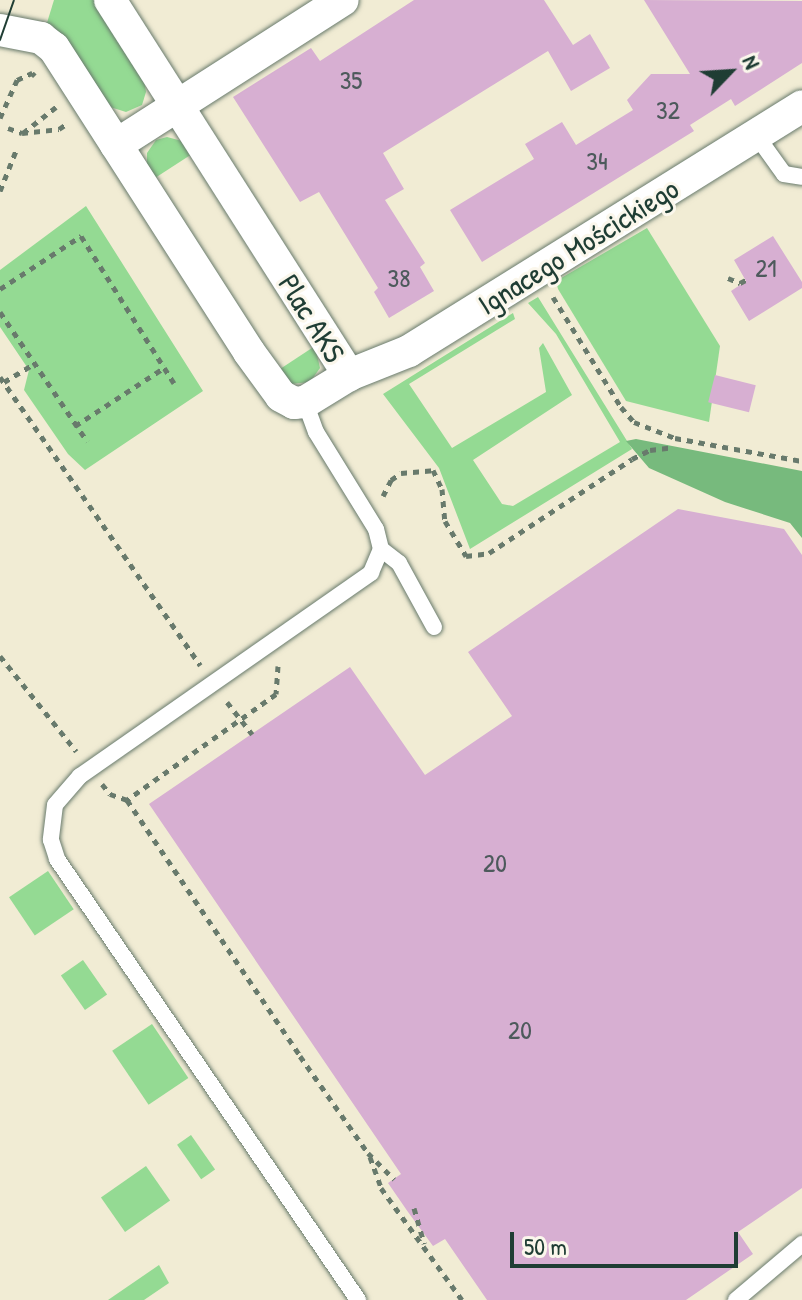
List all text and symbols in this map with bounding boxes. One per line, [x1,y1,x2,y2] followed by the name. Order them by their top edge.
[690,32,770,112] north arrow
[736,50,768,74] text: N
[340,64,362,96] house number: 35
[656,94,680,126] house number: 32
[586,145,608,177] house number: 34
[471,170,685,322] street label: Ignacego Mościckiego
[755,252,777,284] house number: 21
[388,262,410,294] house number: 38
[271,267,353,369] street label: Plac AKS
[483,847,507,879] house number: 20
[508,1014,532,1046] house number: 20
[514,1216,742,1266] scale bar
[524,1230,567,1262] text: 50 m

